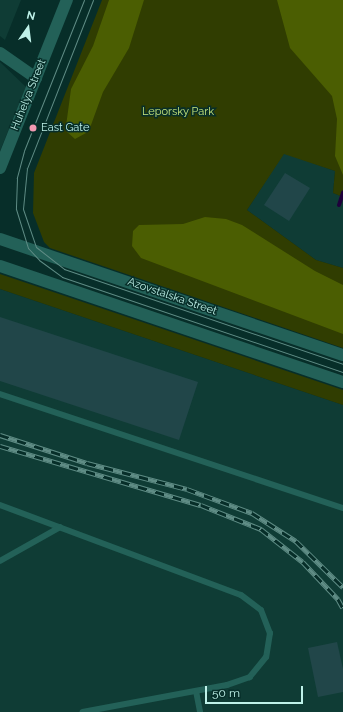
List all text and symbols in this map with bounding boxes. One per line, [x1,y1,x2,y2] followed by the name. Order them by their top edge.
[8,8,48,48] north arrow
[25,9,37,23] text: N
[9,58,49,132] street label: Huhelya Street
[142,105,214,119] park label: Leporsky Park
[41,121,89,135] place label: East Gate
[28,123,38,133] marker: East Gate
[126,276,218,318] street label: Azovstalska Street
[207,678,305,704] scale bar
[212,686,240,700] text: 50 m

